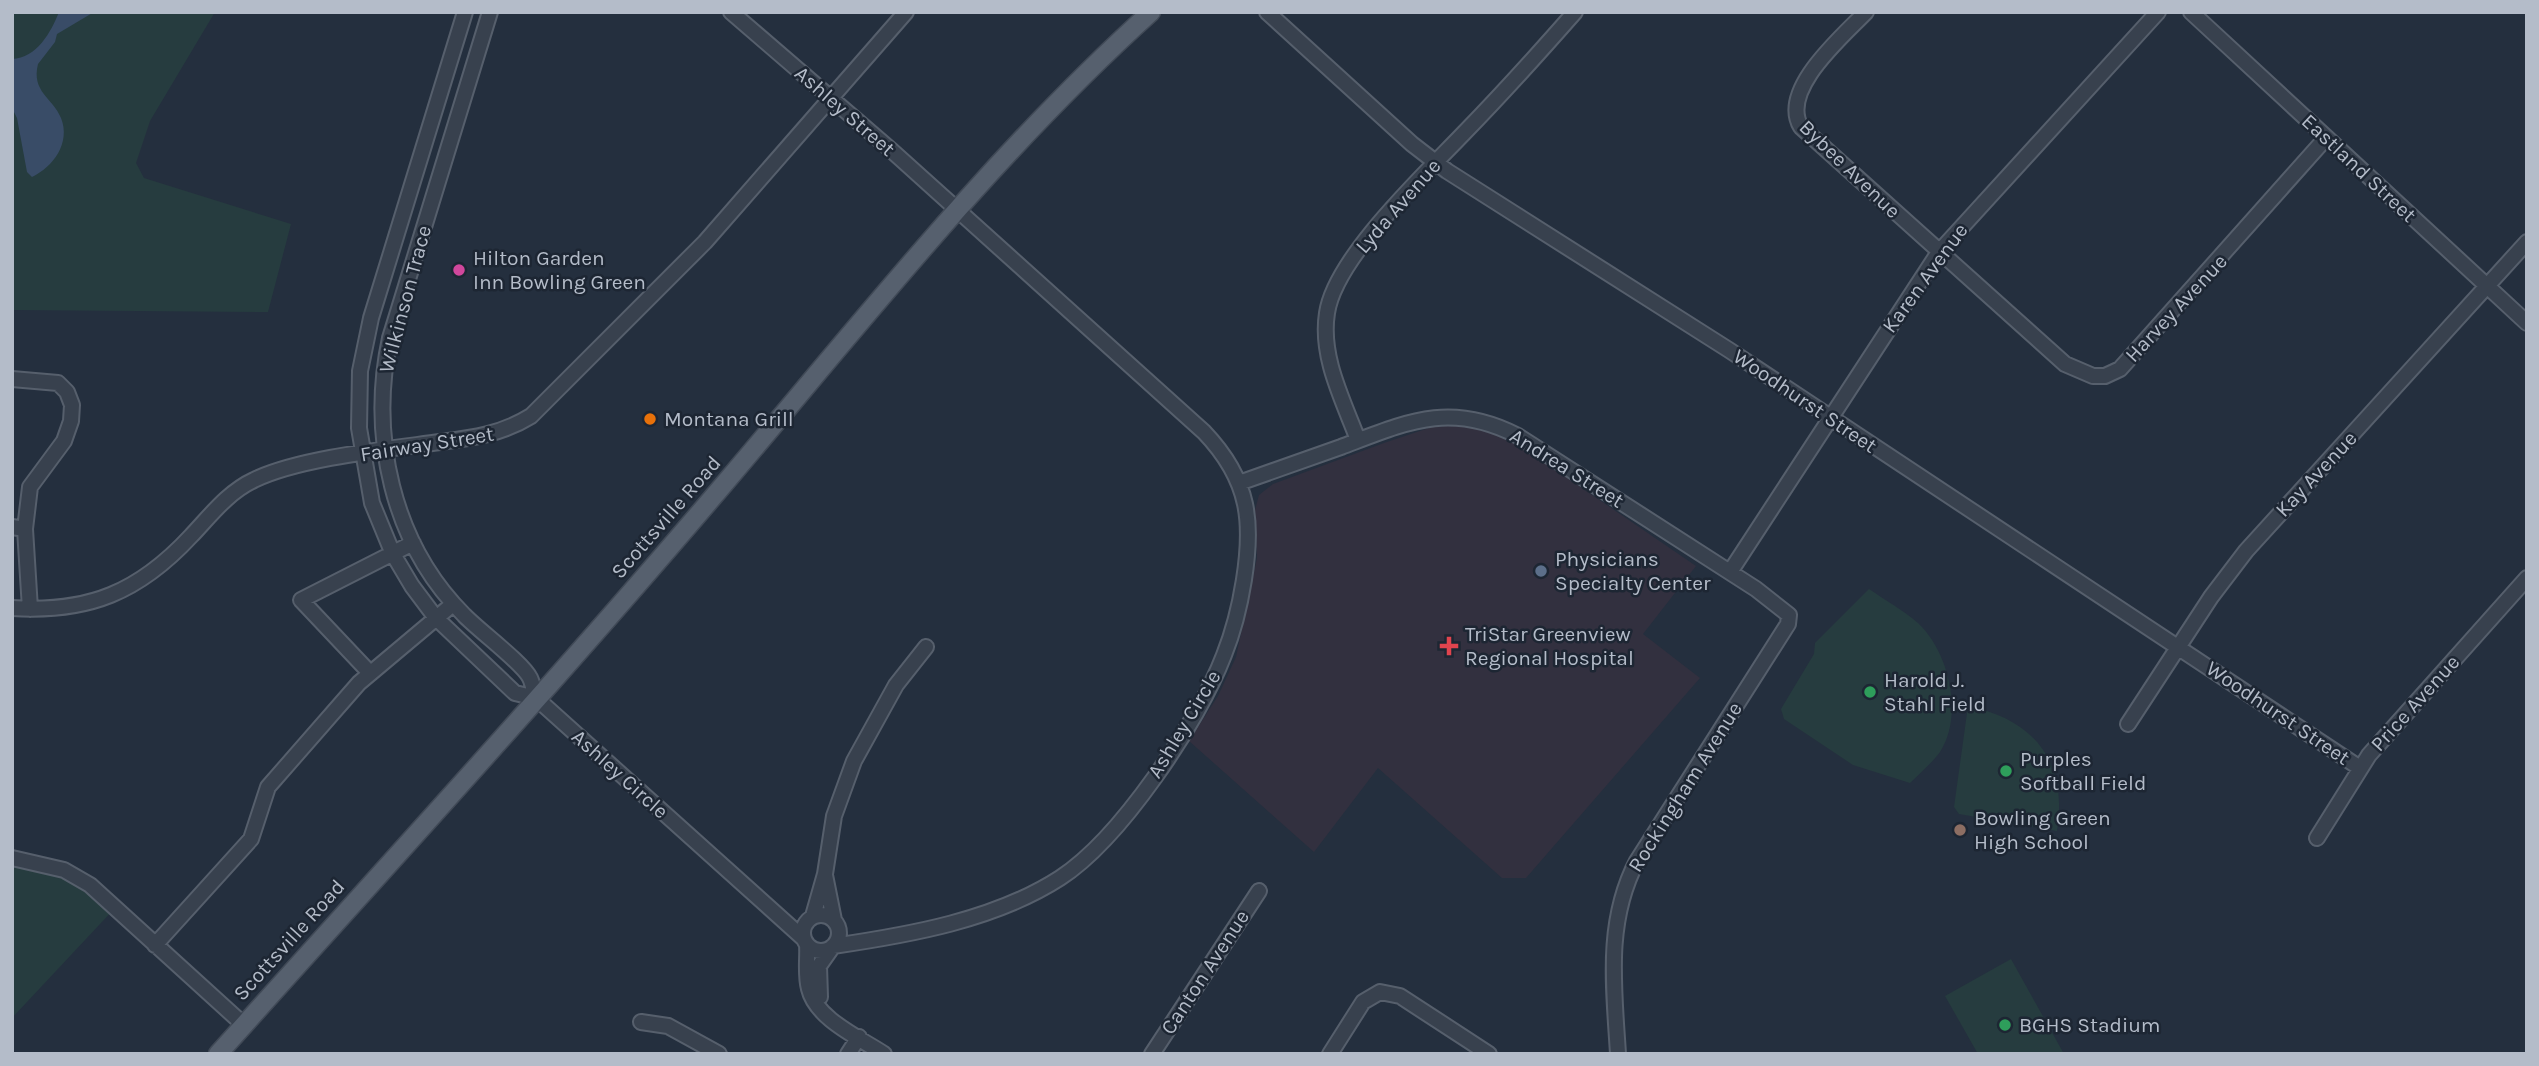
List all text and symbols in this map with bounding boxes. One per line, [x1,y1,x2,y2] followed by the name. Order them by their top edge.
[790,61,900,161] street label: Ashley Street
[2297,109,2421,227] street label: Eastland Street
[1795,115,1905,223] street label: Bybee Avenue
[1351,154,1445,258] street label: Lyda Avenue
[1877,219,1973,337] street label: Karen Avenue
[374,223,436,375] street label: Wilkinson Trace
[473,246,646,294] place label: Hilton Garden Inn Bowling Green
[2120,249,2232,367] street label: Harvey Avenue
[451,262,467,278] marker: Hilton Garden Inn Bowling Green
[1729,344,1881,458] street label: Woodhurst Street
[664,407,794,431] place label: Montana Grill
[642,411,658,427] marker: Montana Grill
[358,422,496,466] street label: Fairway Street
[1506,423,1628,513] street label: Andrea Street
[2270,426,2362,522] street label: Kay Avenue
[606,451,726,583] street label: Scottsville Road
[1555,547,1711,595] place label: Physicians Specialty Center
[1533,563,1549,579] marker: Physicians Specialty Center
[1465,622,1634,670] place label: TriStar Greenview Regional Hospital
[1439,636,1459,656] marker: TriStar Greenview Regional Hospital
[2366,650,2464,756] street label: Price Avenue
[2202,656,2354,770] street label: Woodhurst Street
[1142,666,1226,782] street label: Ashley Circle
[1884,668,1986,716] place label: Harold J. Stahl Field
[1862,684,1878,700] marker: Harold J. Stahl Field
[1623,698,1747,876] street label: Rockingham Avenue
[567,724,673,824] street label: Ashley Circle
[2020,747,2146,795] place label: Purples Softball Field
[1998,763,2014,779] marker: Purples Softball Field
[1974,806,2111,854] place label: Bowling Green High School
[1952,822,1968,838] marker: Bowling Green High School
[228,875,350,1005] street label: Scottsville Road
[1156,905,1254,1039] street label: Canton Avenue
[2019,1013,2161,1037] place label: BGHS Stadium
[1997,1017,2013,1033] marker: BGHS Stadium

